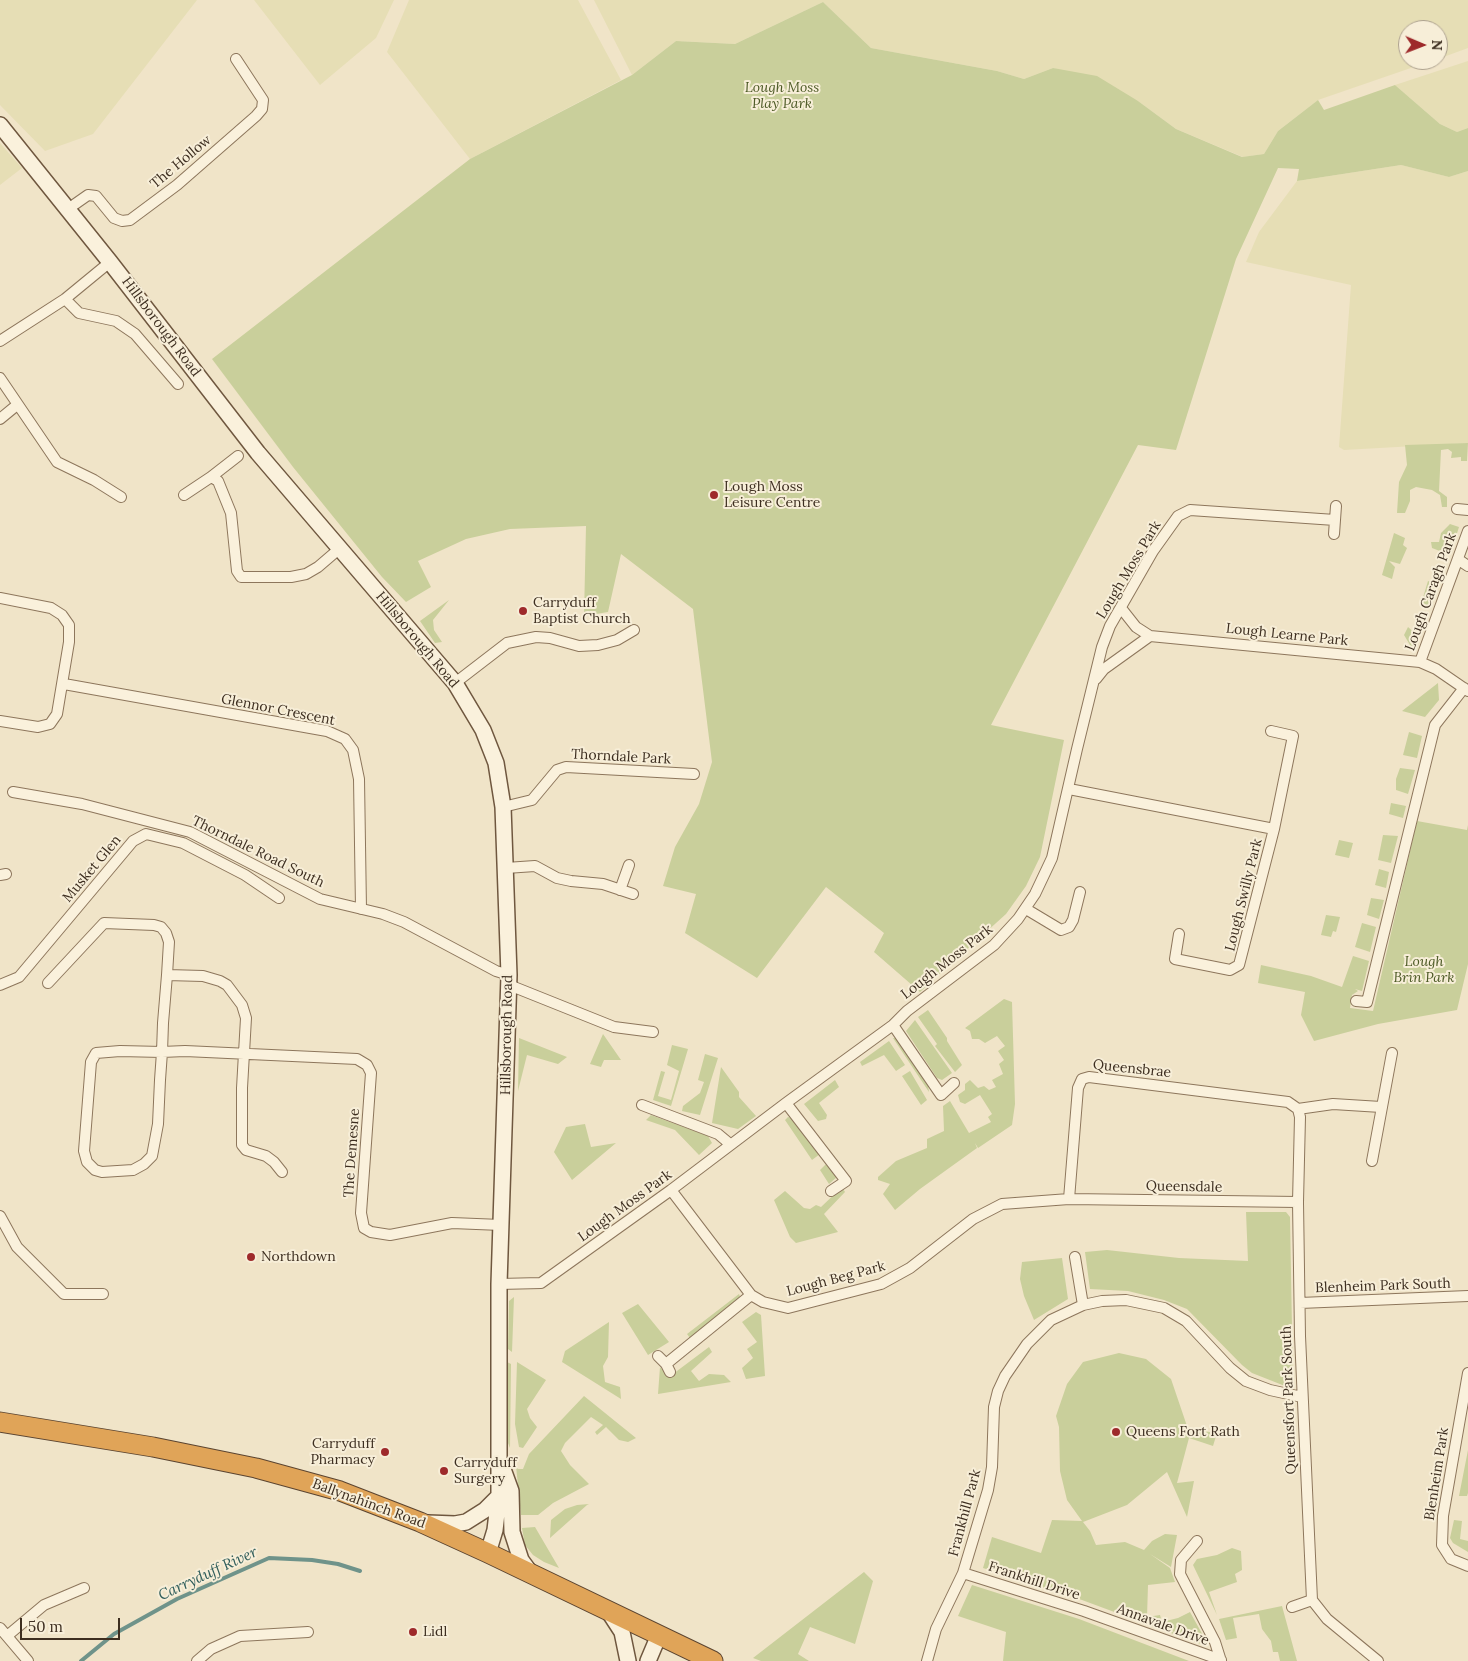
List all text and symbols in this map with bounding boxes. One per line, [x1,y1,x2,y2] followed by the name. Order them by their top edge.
[1398,20,1448,70] north arrow
[1428,40,1446,51] text: N
[745,80,819,112] park label: Lough Moss Play Park
[147,132,215,192] street label: The Hollow
[118,274,204,380] street label: Hillsborough Road
[724,479,820,512] place label: Lough Moss Leisure Centre
[708,489,720,501] marker: Lough Moss Leisure Centre
[1093,518,1165,622] street label: Lough Moss Park
[1402,531,1460,653] street label: Lough Caragh Park
[372,589,462,691] street label: Hillsborough Road
[533,595,631,628] place label: Carryduff Baptist Church
[517,605,529,617] marker: Carryduff Baptist Church
[1225,620,1349,650] street label: Lough Learne Park
[220,691,336,729] street label: Glennor Crescent
[571,746,671,768] street label: Thorndale Park
[189,813,327,891] street label: Thorndale Road South
[59,832,125,906] street label: Musket Glen
[1222,837,1266,953] street label: Lough Swilly Park
[898,921,996,1003] street label: Lough Moss Park
[1393,954,1455,986] park label: Lough Brin Park
[498,975,516,1095] street label: Hillsborough Road
[1092,1057,1172,1081] street label: Queensbrae
[341,1108,363,1198] street label: The Demesne
[575,1166,675,1246] street label: Lough Moss Park
[1146,1178,1222,1196] street label: Queensdale
[261,1249,336,1265] place label: Northdown
[245,1251,257,1263] marker: Northdown
[785,1258,887,1300] street label: Lough Beg Park
[1315,1275,1451,1297] street label: Blenheim Park South
[1278,1325,1300,1475] street label: Queensfort Park South
[1126,1424,1240,1440] place label: Queens Fort Rath
[1110,1426,1122,1438] marker: Queens Fort Rath
[1421,1426,1453,1522] street label: Blenheim Park
[310,1436,375,1468] place label: Carryduff Pharmacy
[379,1446,391,1458] marker: Carryduff Pharmacy
[454,1455,517,1488] place label: Carryduff Surgery
[438,1465,450,1477] marker: Carryduff Surgery
[945,1468,985,1558] street label: Frankhill Park
[310,1476,428,1532] street label: Ballynahinch Road
[156,1543,260,1605] water label: Carryduff River
[986,1558,1082,1604] street label: Frankhill Drive
[1115,1601,1211,1649] street label: Annavale Drive
[22,1608,122,1640] scale bar
[28,1617,63,1636] text: 50 m
[423,1624,447,1640] place label: Lidl
[407,1626,419,1638] marker: Lidl

